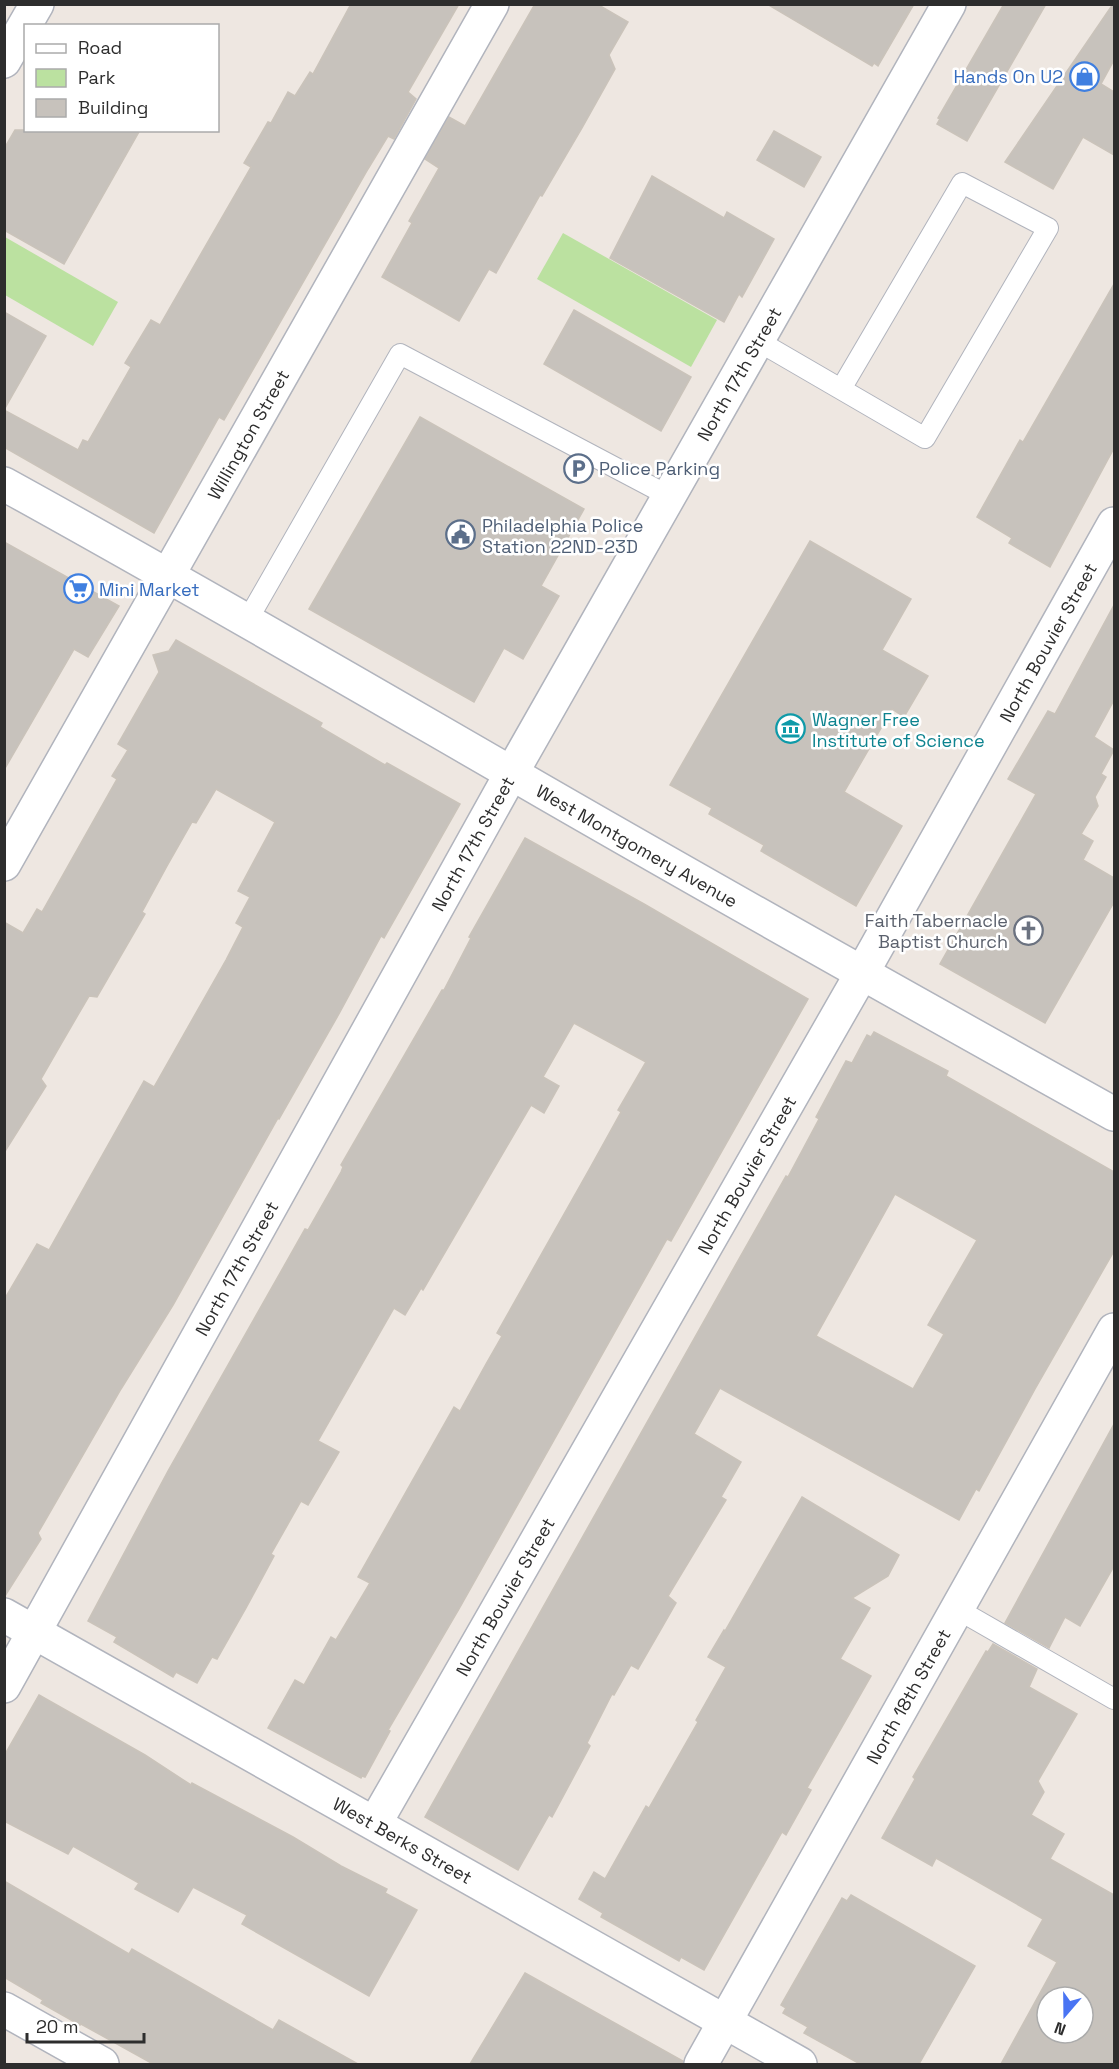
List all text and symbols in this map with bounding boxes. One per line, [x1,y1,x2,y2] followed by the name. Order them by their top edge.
[24,24,219,132] legend
[78,36,122,59] text: Road
[1068,60,1100,92] shop icon: Hands On U2
[954,65,1063,88] place label: Hands On U2
[78,66,116,89] text: Park
[78,96,148,119] text: Building
[692,303,786,445] street label: North 17th Street
[202,365,294,503] street label: Willington Street
[562,452,594,484] parking icon: Police Parking
[599,457,720,480] place label: Police Parking
[482,514,643,558] place label: Philadelphia Police Station 22ND-23D
[445,519,477,551] public building icon: Philadelphia Police Station 22ND-23D
[994,558,1102,726] street label: North Bouvier Street
[62,573,94,605] supermarket icon: Mini Market
[99,578,200,601] place label: Mini Market
[812,708,985,752] place label: Wagner Free Institute of Science
[775,713,807,745] museum icon: Wagner Free Institute of Science
[426,772,519,915] street label: North 17th Street
[532,779,742,912] street label: West Montgomery Avenue
[865,909,1008,953] place label: Faith Tabernacle Baptist Church
[1013,914,1045,946] church icon: Faith Tabernacle Baptist Church
[692,1091,801,1258] street label: North Bouvier Street
[190,1197,283,1340] street label: North 17th Street
[450,1513,559,1680] street label: North Bouvier Street
[861,1625,955,1768] street label: North 18th Street
[329,1792,477,1888] street label: West Berks Street
[1035,1985,1095,2045] north arrow
[27,2006,144,2044] scale bar
[36,2015,79,2038] text: 20 m
[1051,2017,1069,2040] text: N

